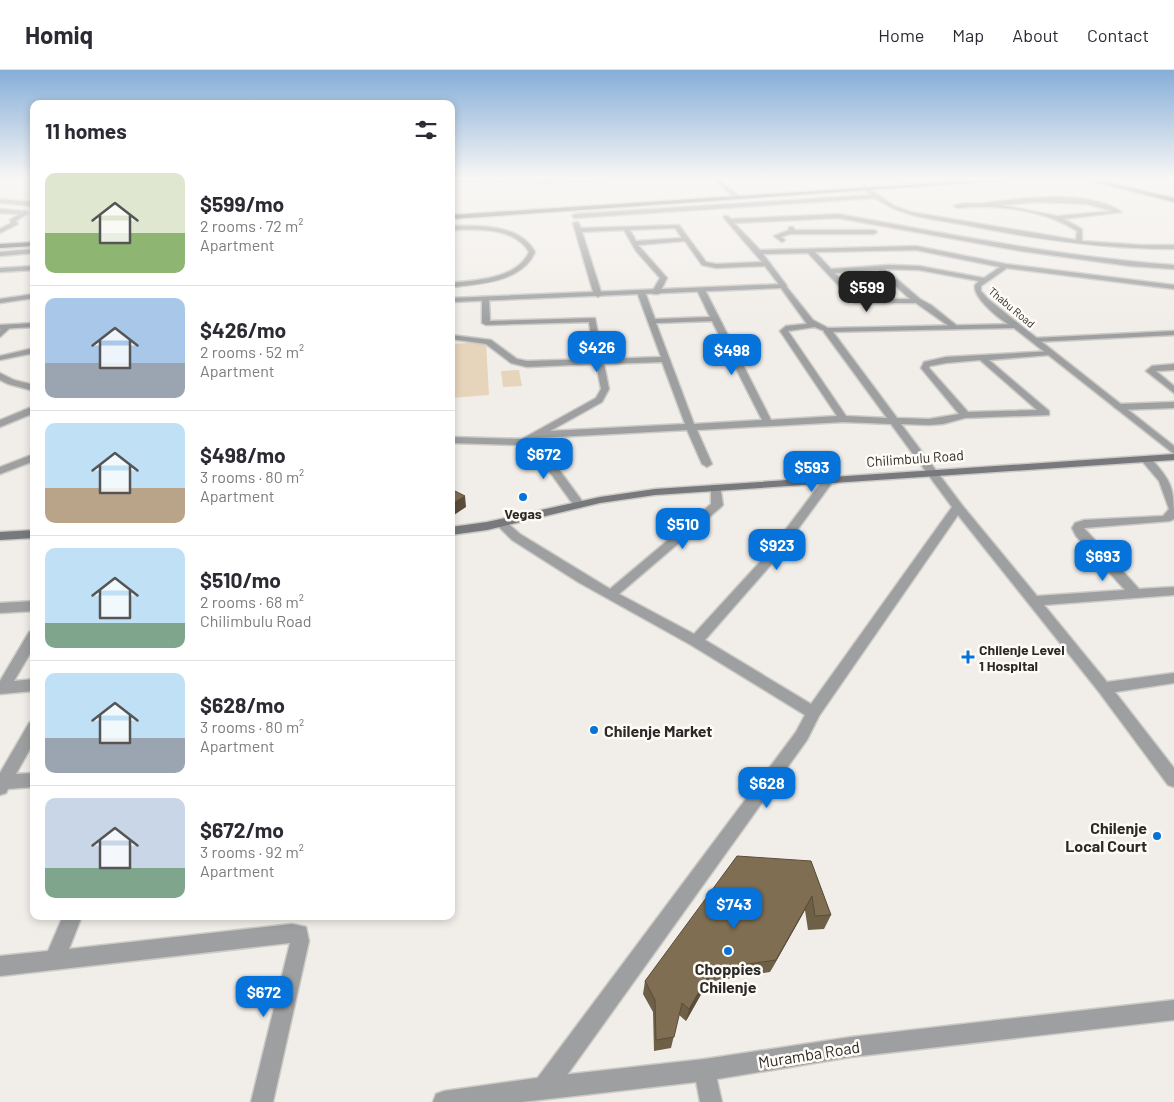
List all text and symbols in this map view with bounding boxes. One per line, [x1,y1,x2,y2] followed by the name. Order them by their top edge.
[25,20,93,49] text: Homiq
[878,24,924,46] text: Home
[952,24,984,46] text: Map
[1012,24,1059,46] text: About
[1087,24,1149,46] text: Contact
[412,116,440,144] icon: filters
[45,118,127,143] text: 11 homes
[200,191,284,216] text: $599/mo
[85,193,145,253] icon: home
[200,216,303,235] text: 2 rooms · 72 m²
[200,235,275,254] text: Apartment
[837,270,897,313] pin: $599
[850,277,884,296] text: $599
[986,284,1038,330] street label: Thabu Road
[200,317,286,342] text: $426/mo
[85,318,145,378] icon: home
[567,330,627,373] pin: $426
[702,334,762,376] pin: $498
[579,337,615,356] text: $426
[714,340,750,359] text: $498
[200,342,304,361] text: 2 rooms · 52 m²
[200,361,275,380] text: Apartment
[514,438,574,480] pin: $672
[200,442,286,467] text: $498/mo
[85,443,145,503] icon: home
[527,444,561,463] text: $672
[866,446,964,470] street label: Chilimbulu Road
[782,450,842,493] pin: $593
[795,457,829,476] text: $593
[200,467,304,486] text: 3 rooms · 80 m²
[200,486,275,505] text: Apartment
[517,491,529,503] marker: Vegas
[504,505,542,522] place label: Vegas
[653,508,713,550] pin: $510
[667,514,699,533] text: $510
[747,528,807,571] pin: $923
[759,535,795,554] text: $923
[1073,540,1133,582] pin: $693
[1086,546,1120,565] text: $693
[200,567,281,592] text: $510/mo
[85,568,145,628] icon: home
[200,592,304,611] text: 2 rooms · 68 m²
[200,611,312,630] text: Chilimbulu Road
[979,641,1065,674] place label: Chilenje Level 1 Hospital
[961,650,975,664] marker: Chilenje Level 1 Hospital
[200,692,285,717] text: $628/mo
[85,693,145,753] icon: home
[200,717,304,736] text: 3 rooms · 80 m²
[604,721,712,740] place label: Chilenje Market
[588,724,600,736] marker: Chilenje Market
[200,736,275,755] text: Apartment
[737,766,797,809] pin: $628
[749,773,785,792] text: $628
[200,817,284,842] text: $672/mo
[85,818,145,878] icon: home
[1065,818,1147,855] place label: Chilenje Local Court
[1151,830,1163,842] marker: Chilenje Local Court
[200,842,304,861] text: 3 rooms · 92 m²
[200,861,275,880] text: Apartment
[704,888,764,930] pin: $743
[716,894,752,913] text: $743
[722,945,734,957] marker: Choppies Chilenje
[695,959,761,996] place label: Choppies Chilenje
[234,976,294,1018] pin: $672
[247,982,281,1001] text: $672
[757,1037,861,1071] street label: Muramba Road

